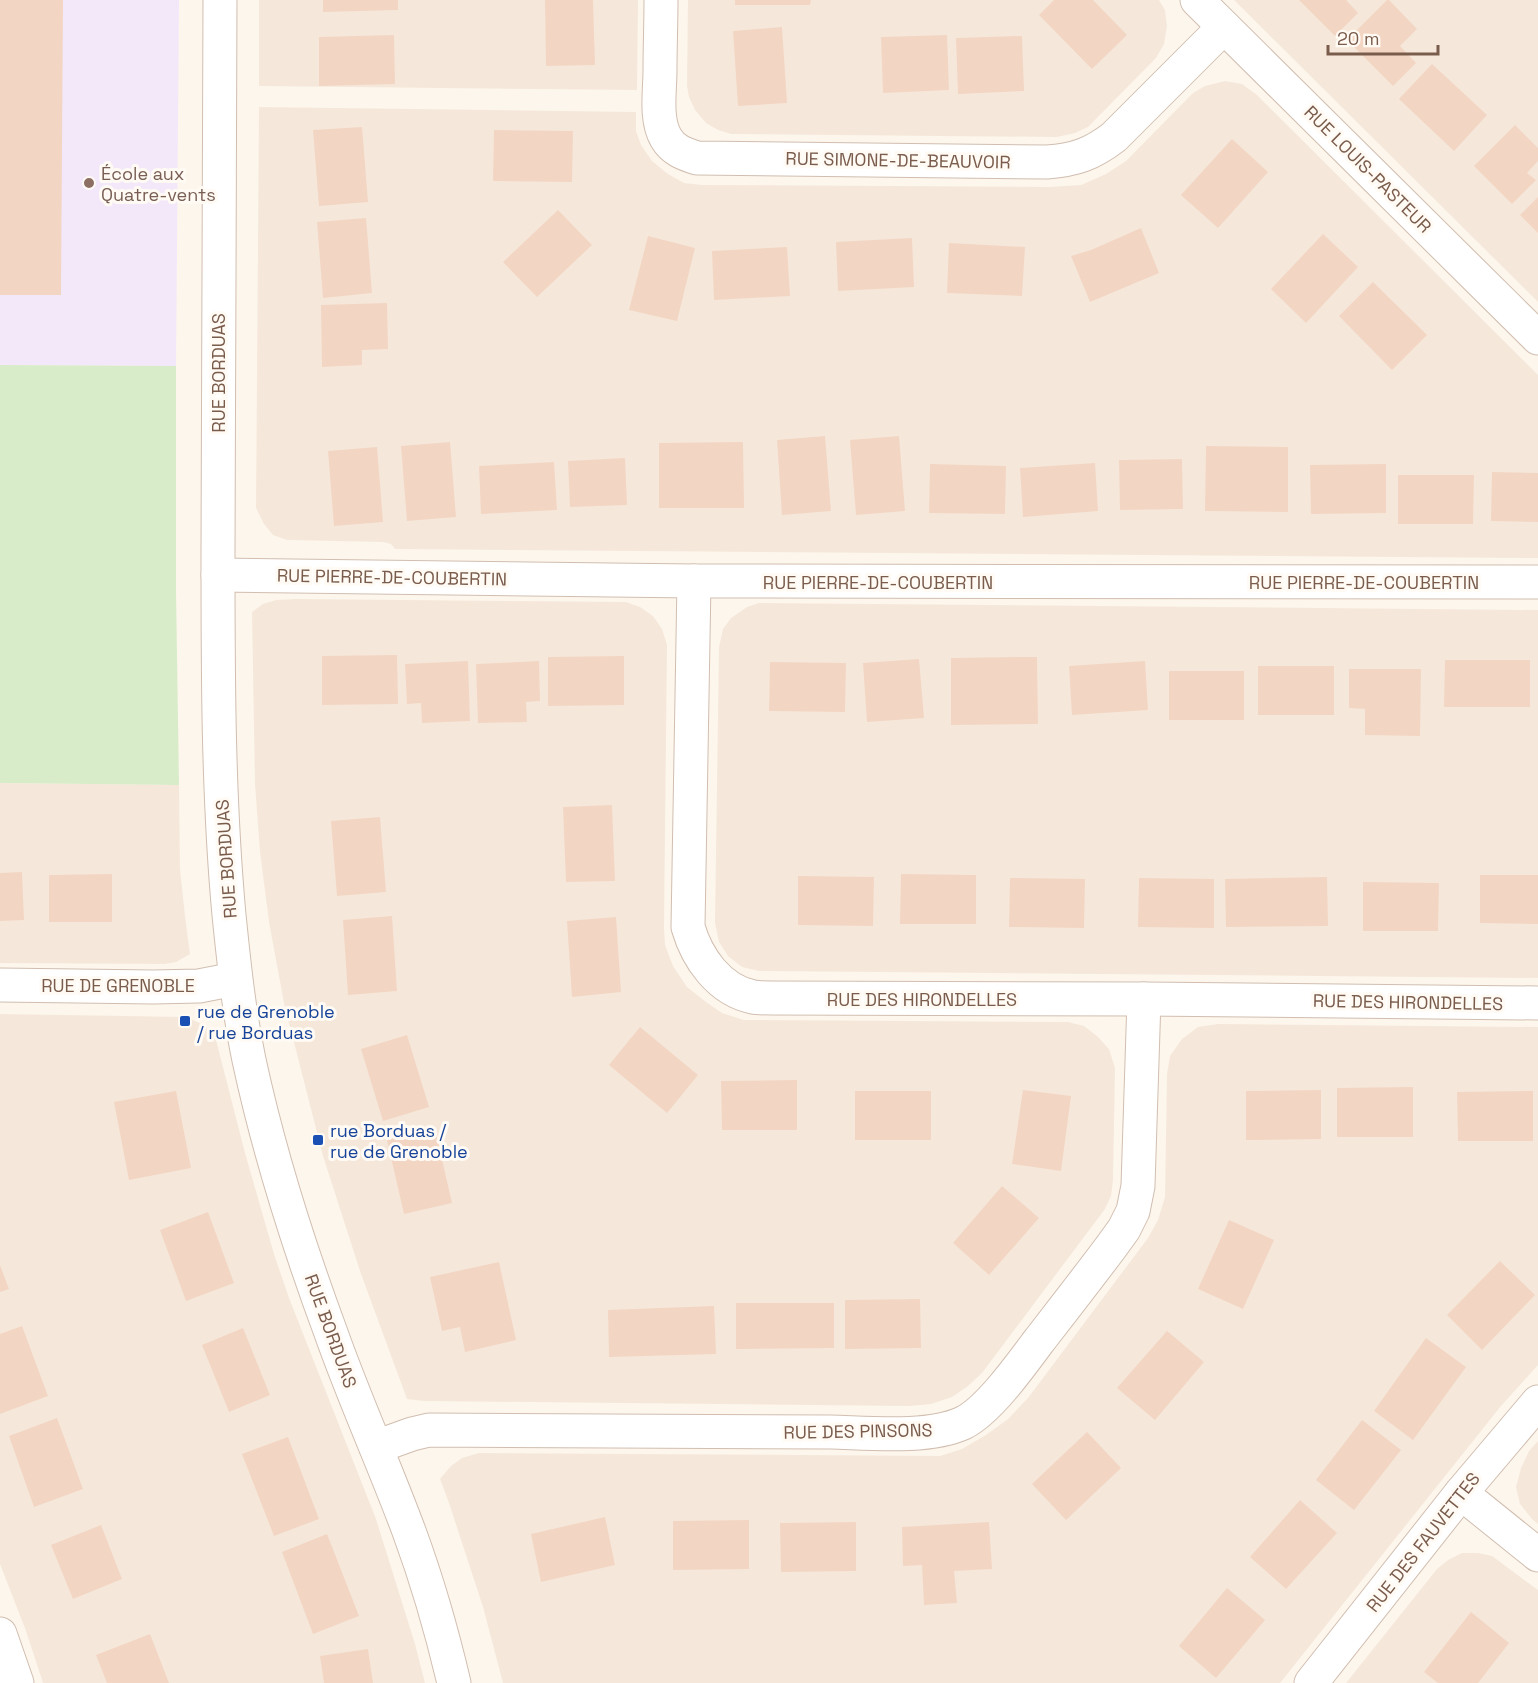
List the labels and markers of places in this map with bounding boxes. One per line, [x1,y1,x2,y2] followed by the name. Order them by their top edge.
[101,162,216,206] place label: École aux Quatre-vents
[82,176,96,190] marker: École aux Quatre-vents
[197,1000,335,1044] place label: rue de Grenoble / rue Borduas
[178,1014,192,1028] marker: rue de Grenoble / rue Borduas
[330,1119,468,1163] place label: rue Borduas / rue de Grenoble
[311,1133,325,1147] marker: rue Borduas / rue de Grenoble

